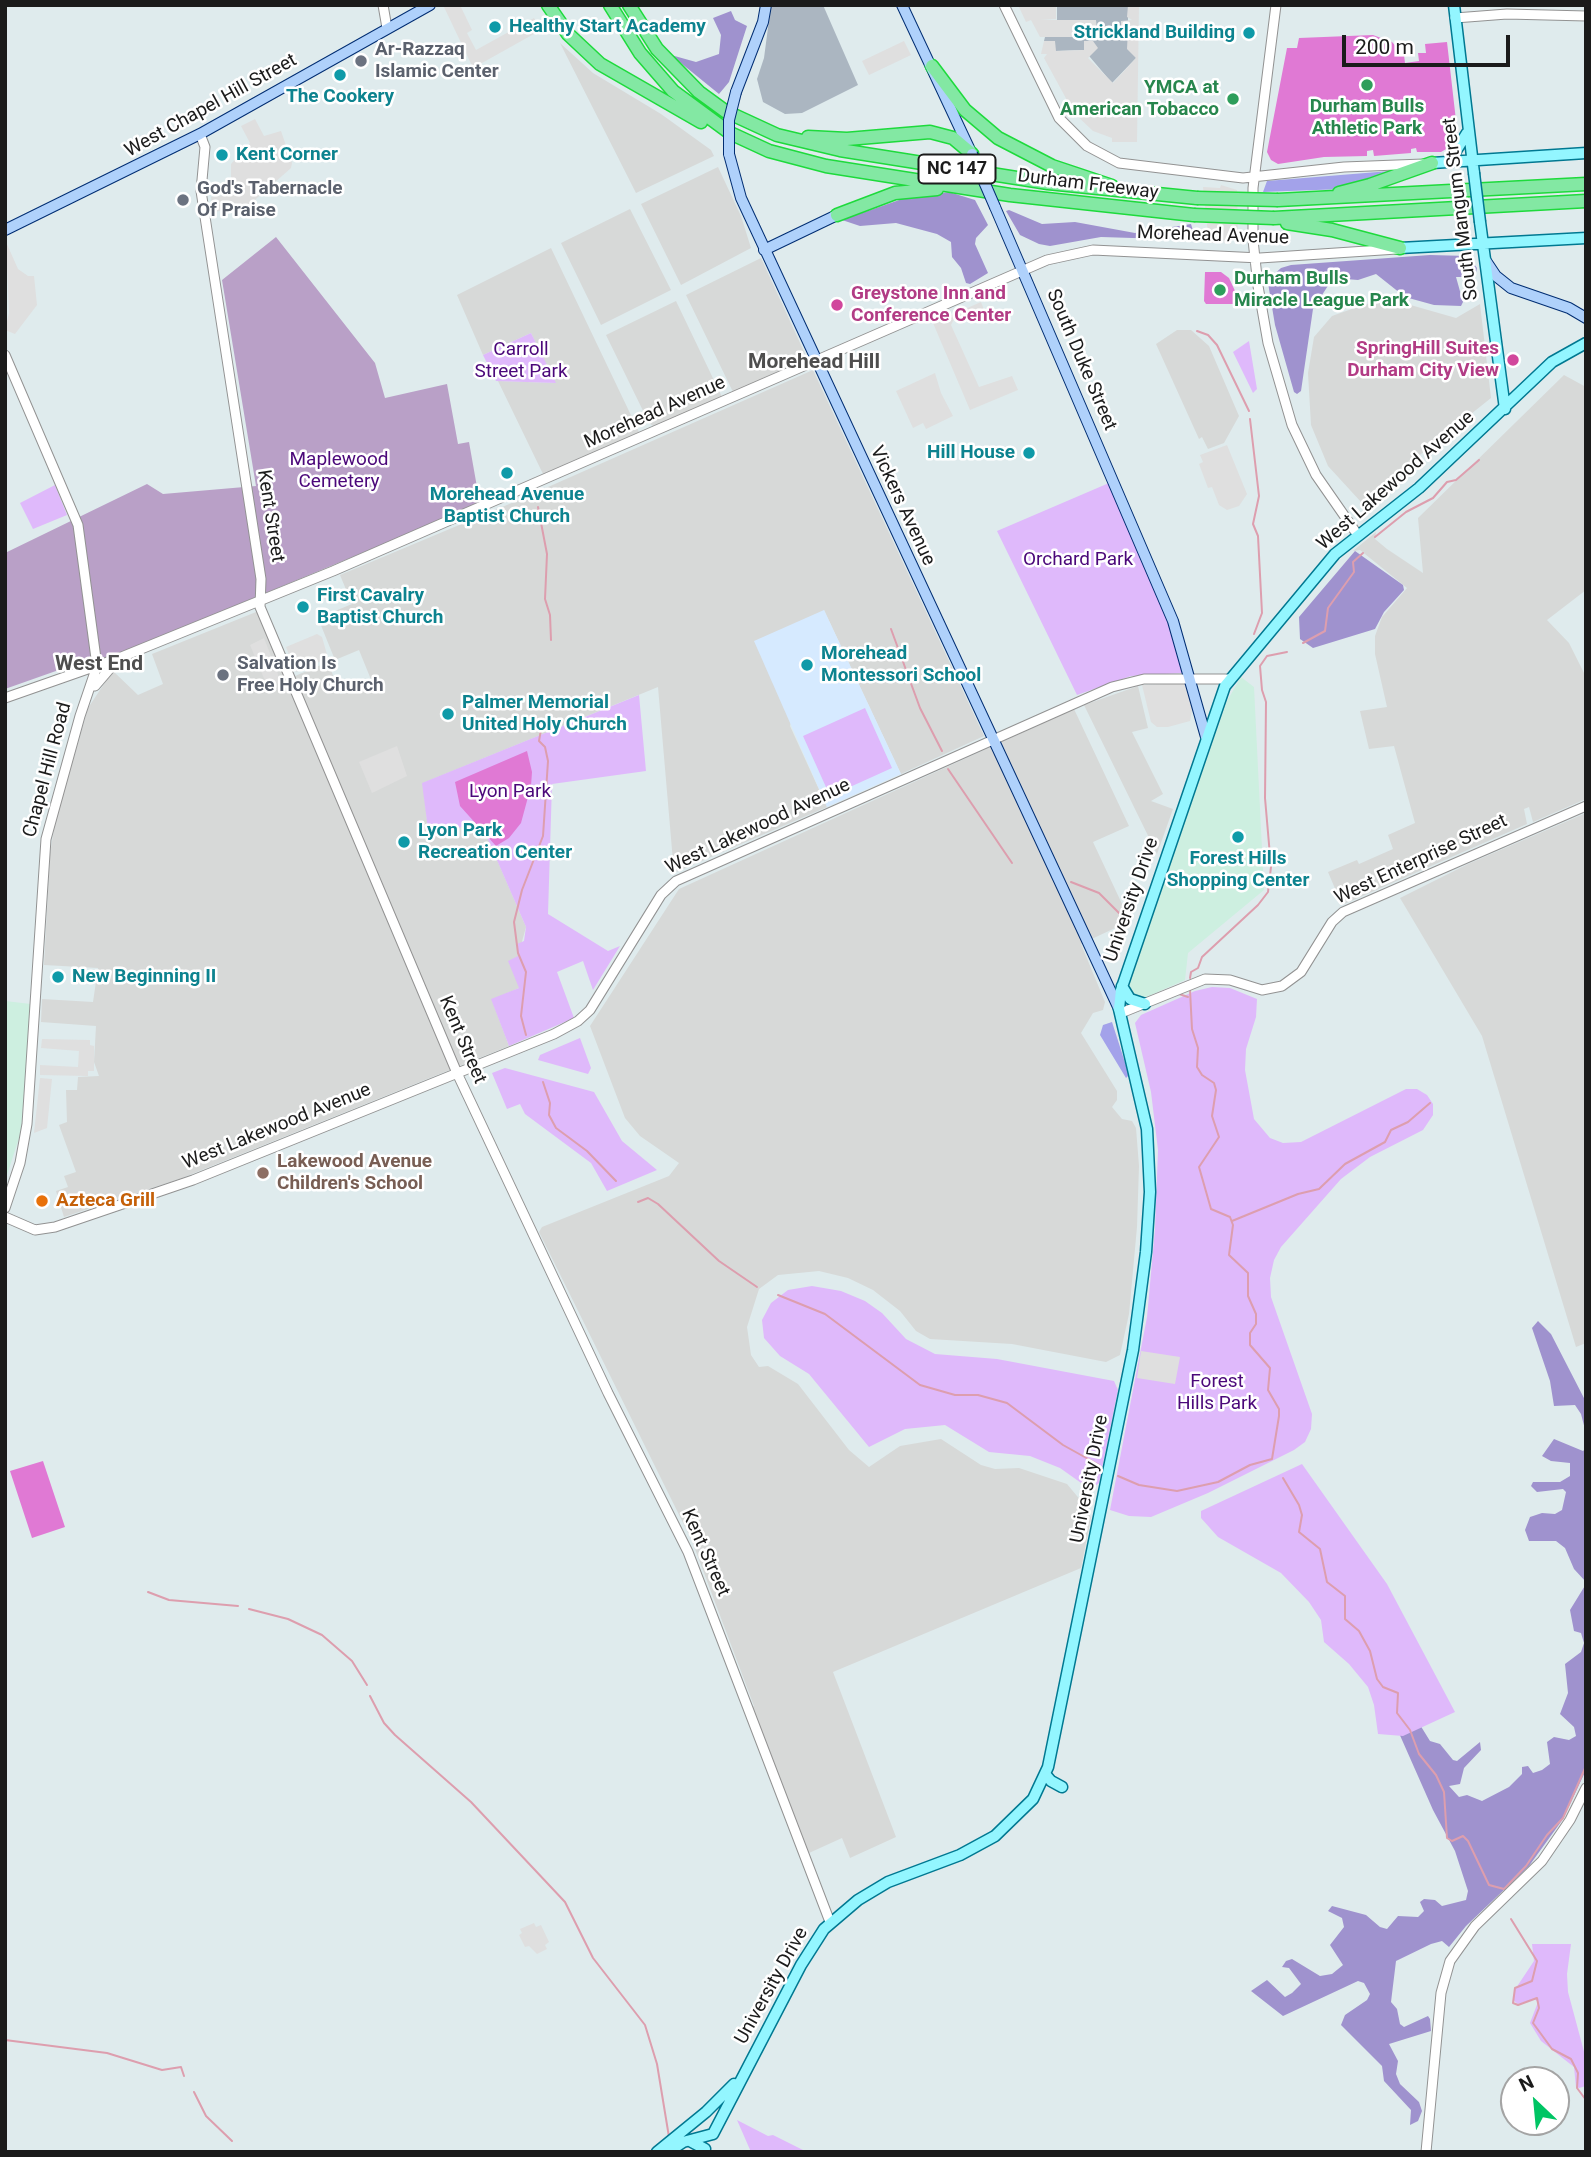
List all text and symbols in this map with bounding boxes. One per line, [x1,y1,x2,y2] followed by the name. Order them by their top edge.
[509,16,706,38] place label: Healthy Start Academy
[487,19,503,35] marker: Healthy Start Academy
[1346,21,1514,65] scale bar
[1074,22,1235,44] place label: Strickland Building
[1241,25,1257,41] marker: Strickland Building
[1355,35,1414,59] text: 200 m
[375,39,499,83] place label: Ar-Razzaq Islamic Center
[121,49,301,163] street label: West Chapel Hill Street
[353,53,369,69] marker: Ar-Razzaq Islamic Center
[332,67,348,83] marker: The Cookery
[1060,77,1219,121] place label: YMCA at American Tobacco
[1359,77,1375,93] marker: Durham Bulls Athletic Park
[286,86,394,108] place label: The Cookery
[1225,91,1241,107] marker: YMCA at American Tobacco
[1310,96,1424,140] place label: Durham Bulls Athletic Park
[1438,116,1484,302] street label: South Mangum Street
[236,144,338,166] place label: Kent Corner
[214,147,230,163] marker: Kent Corner
[918,154,996,184] road number: NC 147
[1016,165,1160,205] street label: Durham Freeway
[197,178,343,222] place label: God's Tabernacle Of Praise
[175,192,191,208] marker: God's Tabernacle Of Praise
[1137,222,1289,250] street label: Morehead Avenue
[1234,268,1409,312] place label: Durham Bulls Miracle League Park
[1212,282,1228,298] marker: Durham Bulls Miracle League Park
[851,283,1011,327] place label: Greystone Inn and Conference Center
[1041,286,1121,434] street label: South Duke Street
[829,297,845,313] marker: Greystone Inn and Conference Center
[1347,338,1499,382] place label: SpringHill Suites Durham City View
[474,339,568,383] park label: Carroll Street Park
[748,350,880,376] district label: Morehead Hill
[1505,352,1521,368] marker: SpringHill Suites Durham City View
[581,372,729,454] street label: Morehead Avenue
[1313,406,1479,556] street label: West Lakewood Avenue
[927,442,1015,464] place label: Hill House
[864,443,940,569] street label: Vickers Avenue
[1021,445,1037,461] marker: Hill House
[290,449,388,493] park label: Maplewood Cemetery
[499,465,515,481] marker: Morehead Avenue Baptist Church
[251,468,289,564] street label: Kent Street
[430,484,584,528] place label: Morehead Avenue Baptist Church
[1023,549,1133,571] park label: Orchard Park
[317,585,443,629] place label: First Cavalry Baptist Church
[295,599,311,615] marker: First Cavalry Baptist Church
[821,643,981,687] place label: Morehead Montessori School
[55,652,143,678] district label: West End
[237,653,384,697] place label: Salvation Is Free Holy Church
[799,657,815,673] marker: Morehead Montessori School
[215,667,231,683] marker: Salvation Is Free Holy Church
[462,692,627,736] place label: Palmer Memorial United Holy Church
[19,700,77,840] street label: Chapel Hill Road
[440,706,456,722] marker: Palmer Memorial United Holy Church
[662,774,854,880] street label: West Lakewood Avenue
[469,781,551,803] park label: Lyon Park
[1331,810,1511,910] street label: West Enterprise Street
[418,820,572,864] place label: Lyon Park Recreation Center
[1230,829,1246,845] marker: Forest Hills Shopping Center
[396,834,412,850] marker: Lyon Park Recreation Center
[1100,835,1164,965] street label: University Drive
[1167,848,1309,892] place label: Forest Hills Shopping Center
[72,966,216,988] place label: New Beginning II
[50,969,66,985] marker: New Beginning II
[433,993,491,1087] street label: Kent Street
[180,1079,374,1175] street label: West Lakewood Avenue
[277,1151,432,1195] place label: Lakewood Avenue Children's School
[255,1165,271,1181] marker: Lakewood Avenue Children's School
[56,1190,155,1212] place label: Azteca Grill
[34,1193,50,1209] marker: Azteca Grill
[1177,1371,1257,1415] park label: Forest Hills Park
[1066,1413,1114,1545] street label: University Drive
[676,1506,734,1600] street label: Kent Street
[731,1924,813,2048] street label: University Drive
[1500,2066,1570,2136] north arrow
[1515,2070,1538,2097] text: N

